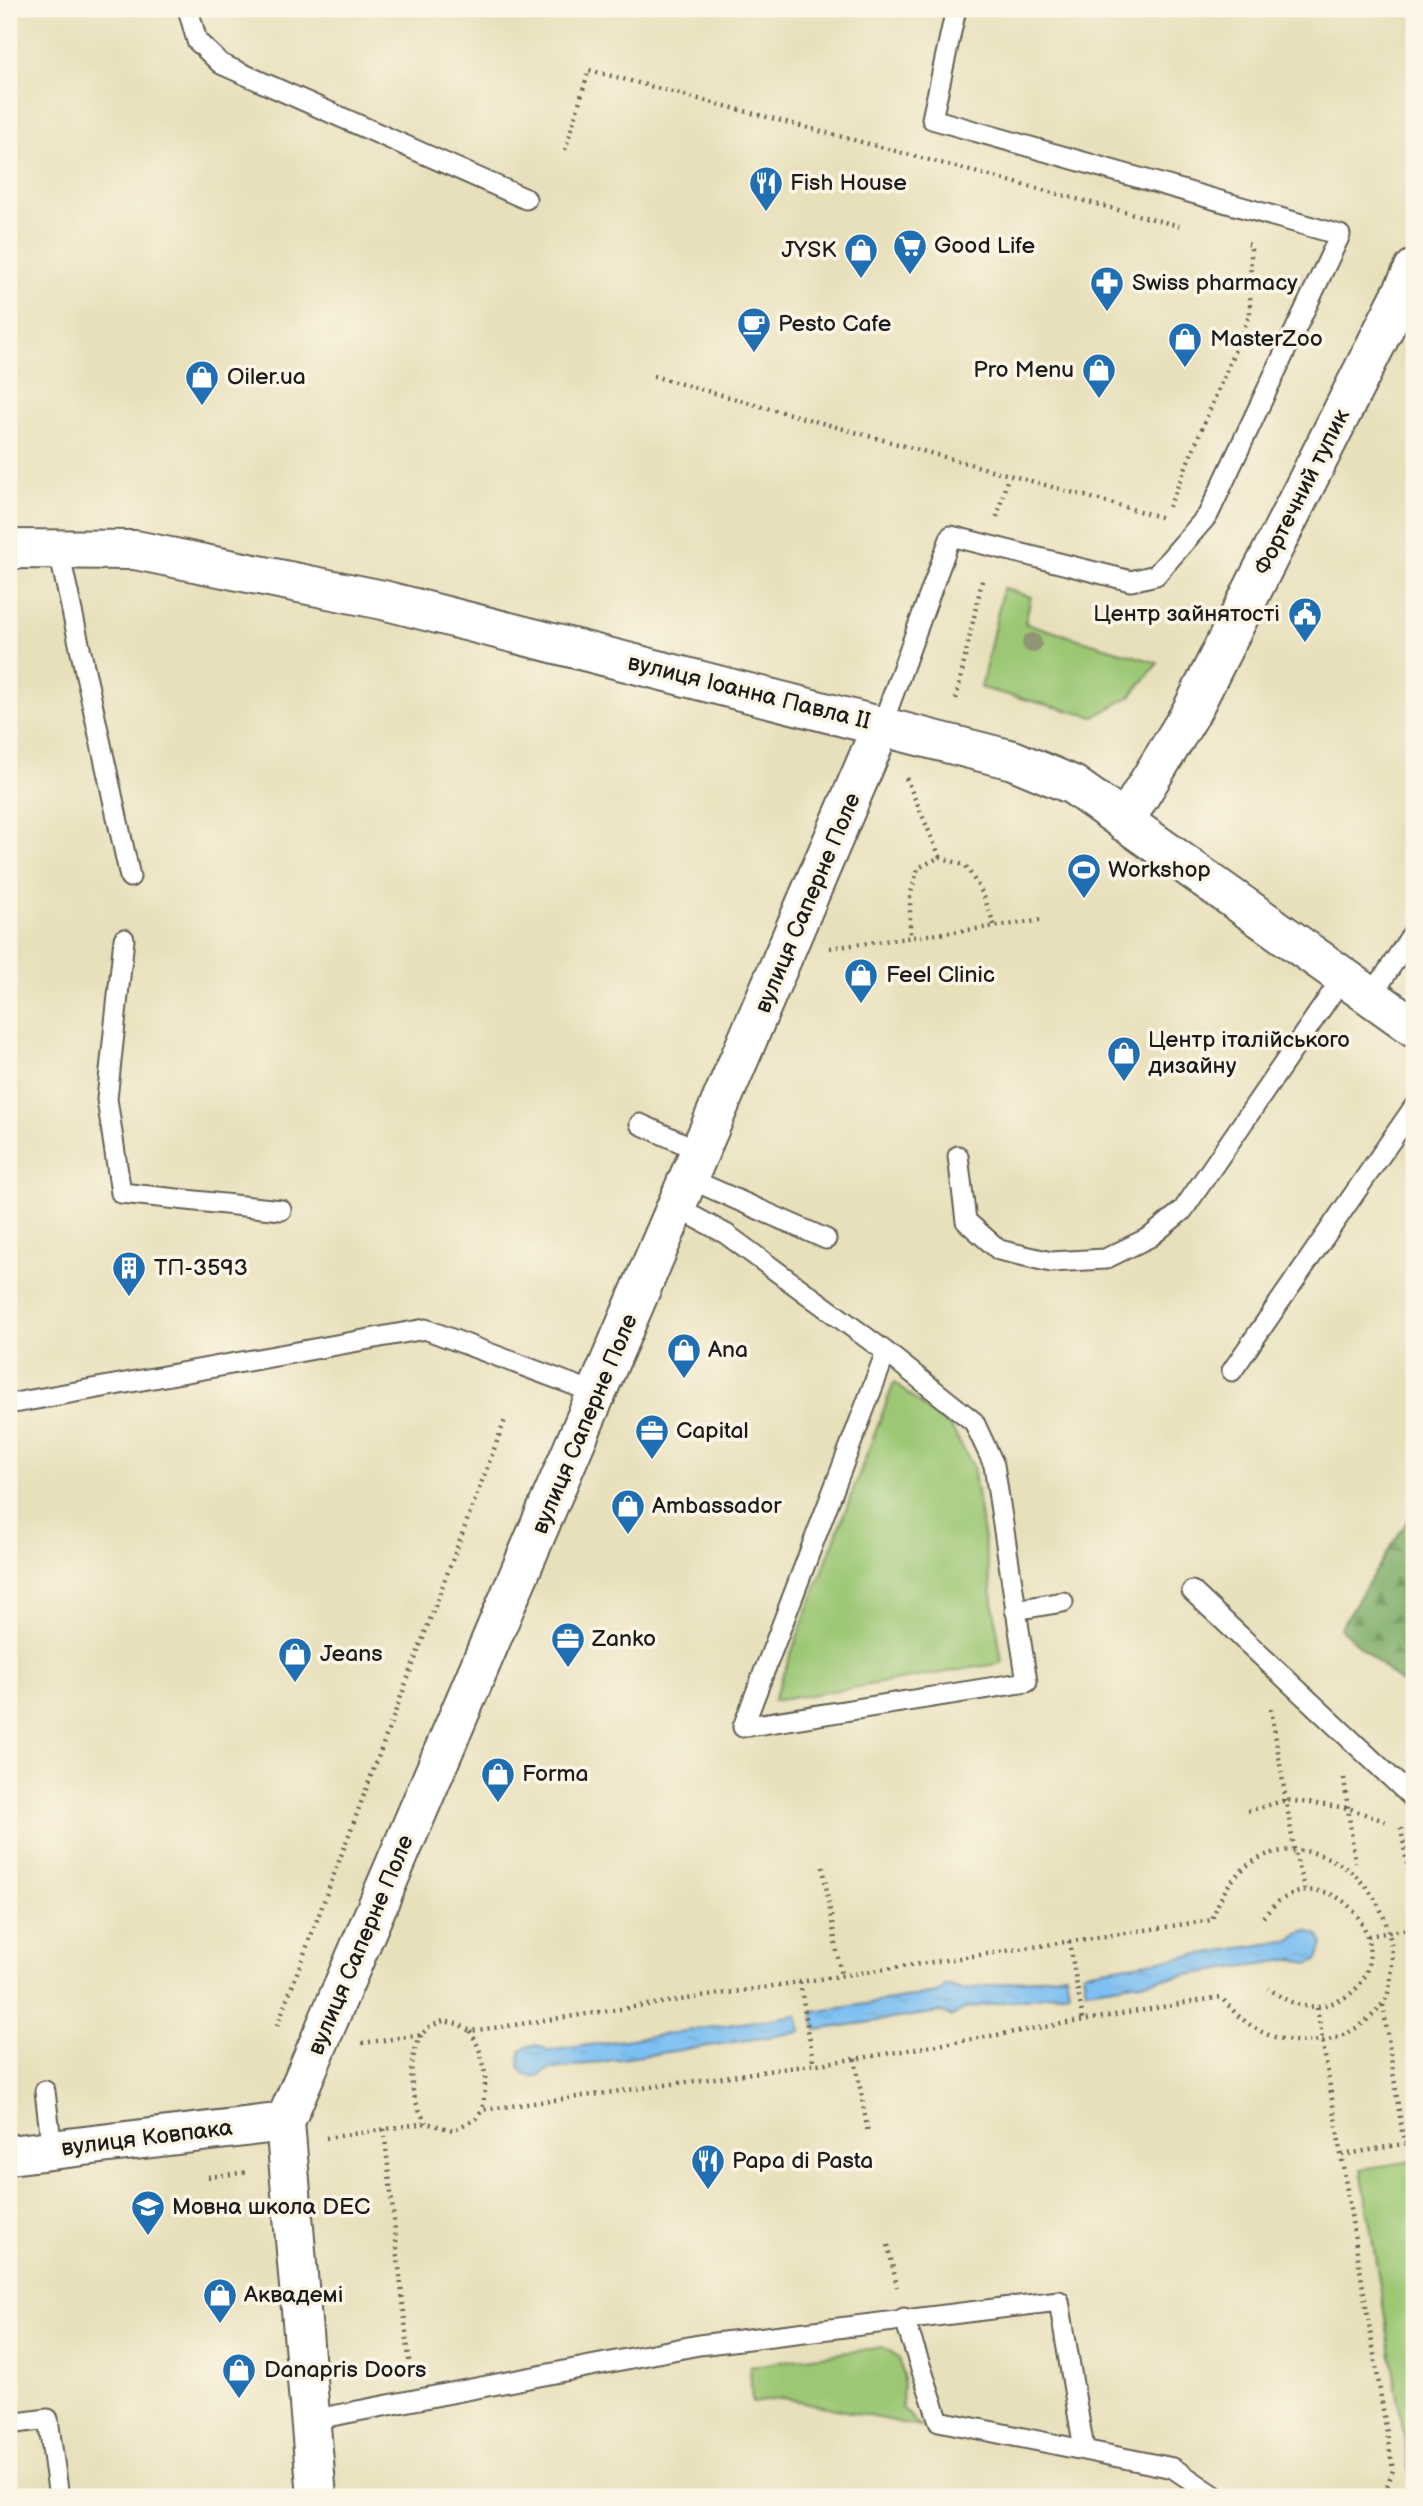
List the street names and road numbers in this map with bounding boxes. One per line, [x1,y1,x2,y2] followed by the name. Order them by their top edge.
[1248,404,1356,580] street label: Фортечний тупик
[625,648,873,736] street label: вулиця Іоанна Павла II
[749,789,867,1017] street label: вулиця Саперне Поле
[526,1310,644,1538] street label: вулиця Саперне Поле
[302,1831,420,2059] street label: вулиця Саперне Поле
[60,2114,235,2162] street label: вулиця Ковпака

